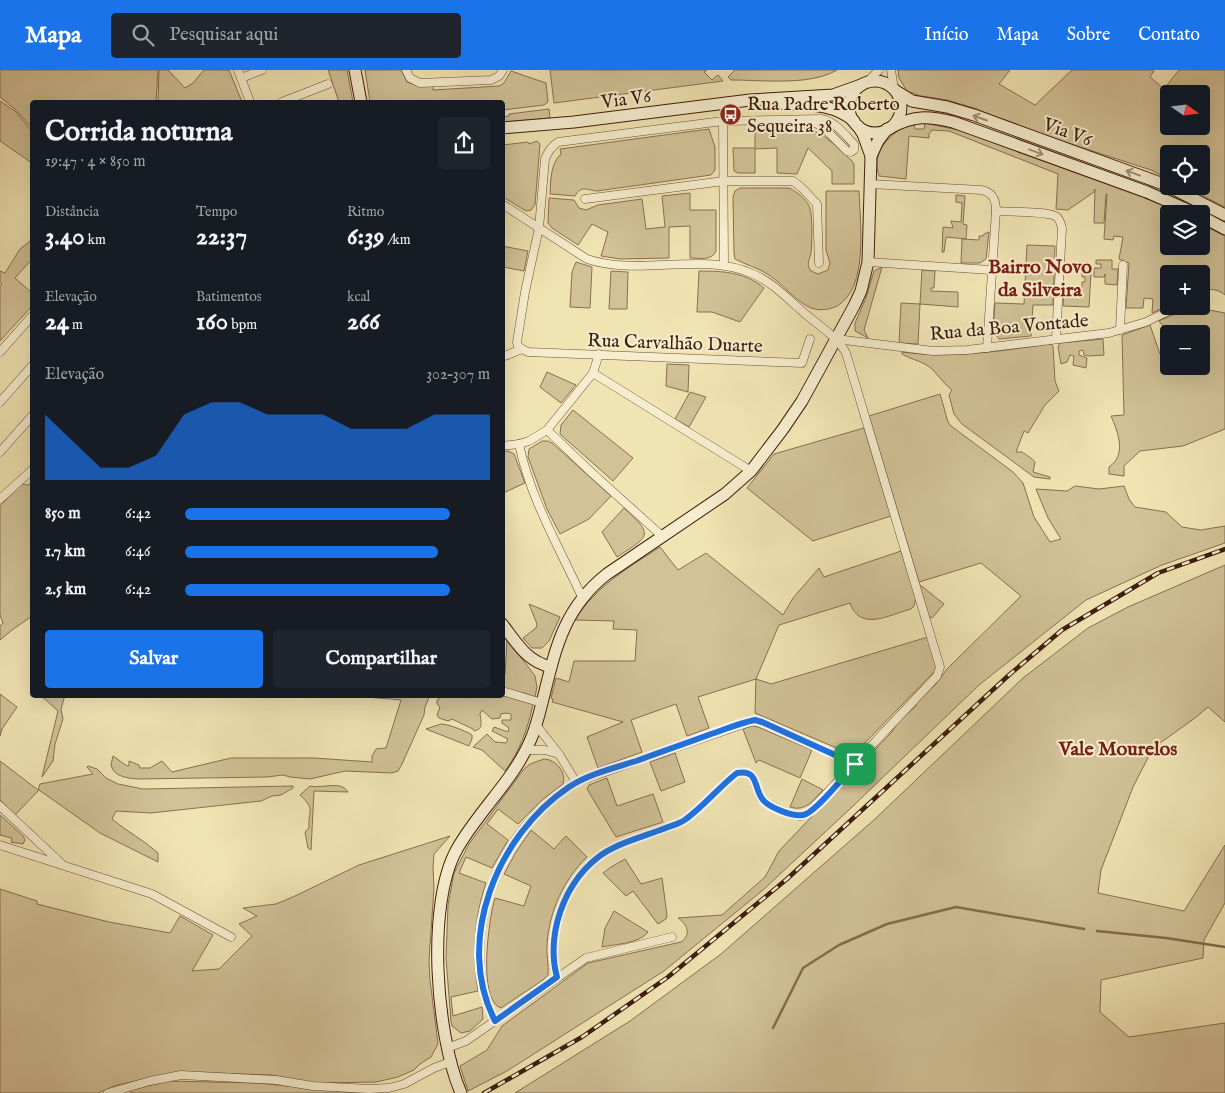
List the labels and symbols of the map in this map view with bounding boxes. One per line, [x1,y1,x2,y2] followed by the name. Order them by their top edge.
[599,85,654,115] street label: Via V6
[1160,85,1210,135] north arrow
[747,93,900,139] place label: Rua Padre Roberto Sequeira 38
[719,102,743,126] bus stop icon: Rua Padre Roberto Sequeira 38
[973,112,989,122] one-way arrow
[1039,113,1096,153] street label: Via V6
[1028,148,1043,157] one-way arrow
[1126,168,1141,177] one-way arrow
[988,255,1092,303] district label: Bairro Novo da Silveira
[929,309,1090,347] street label: Rua da Boa Vontade
[587,329,763,359] street label: Rua Carvalhão Duarte
[1058,737,1177,762] district label: Vale Mourelos
[834,743,876,785] pin

